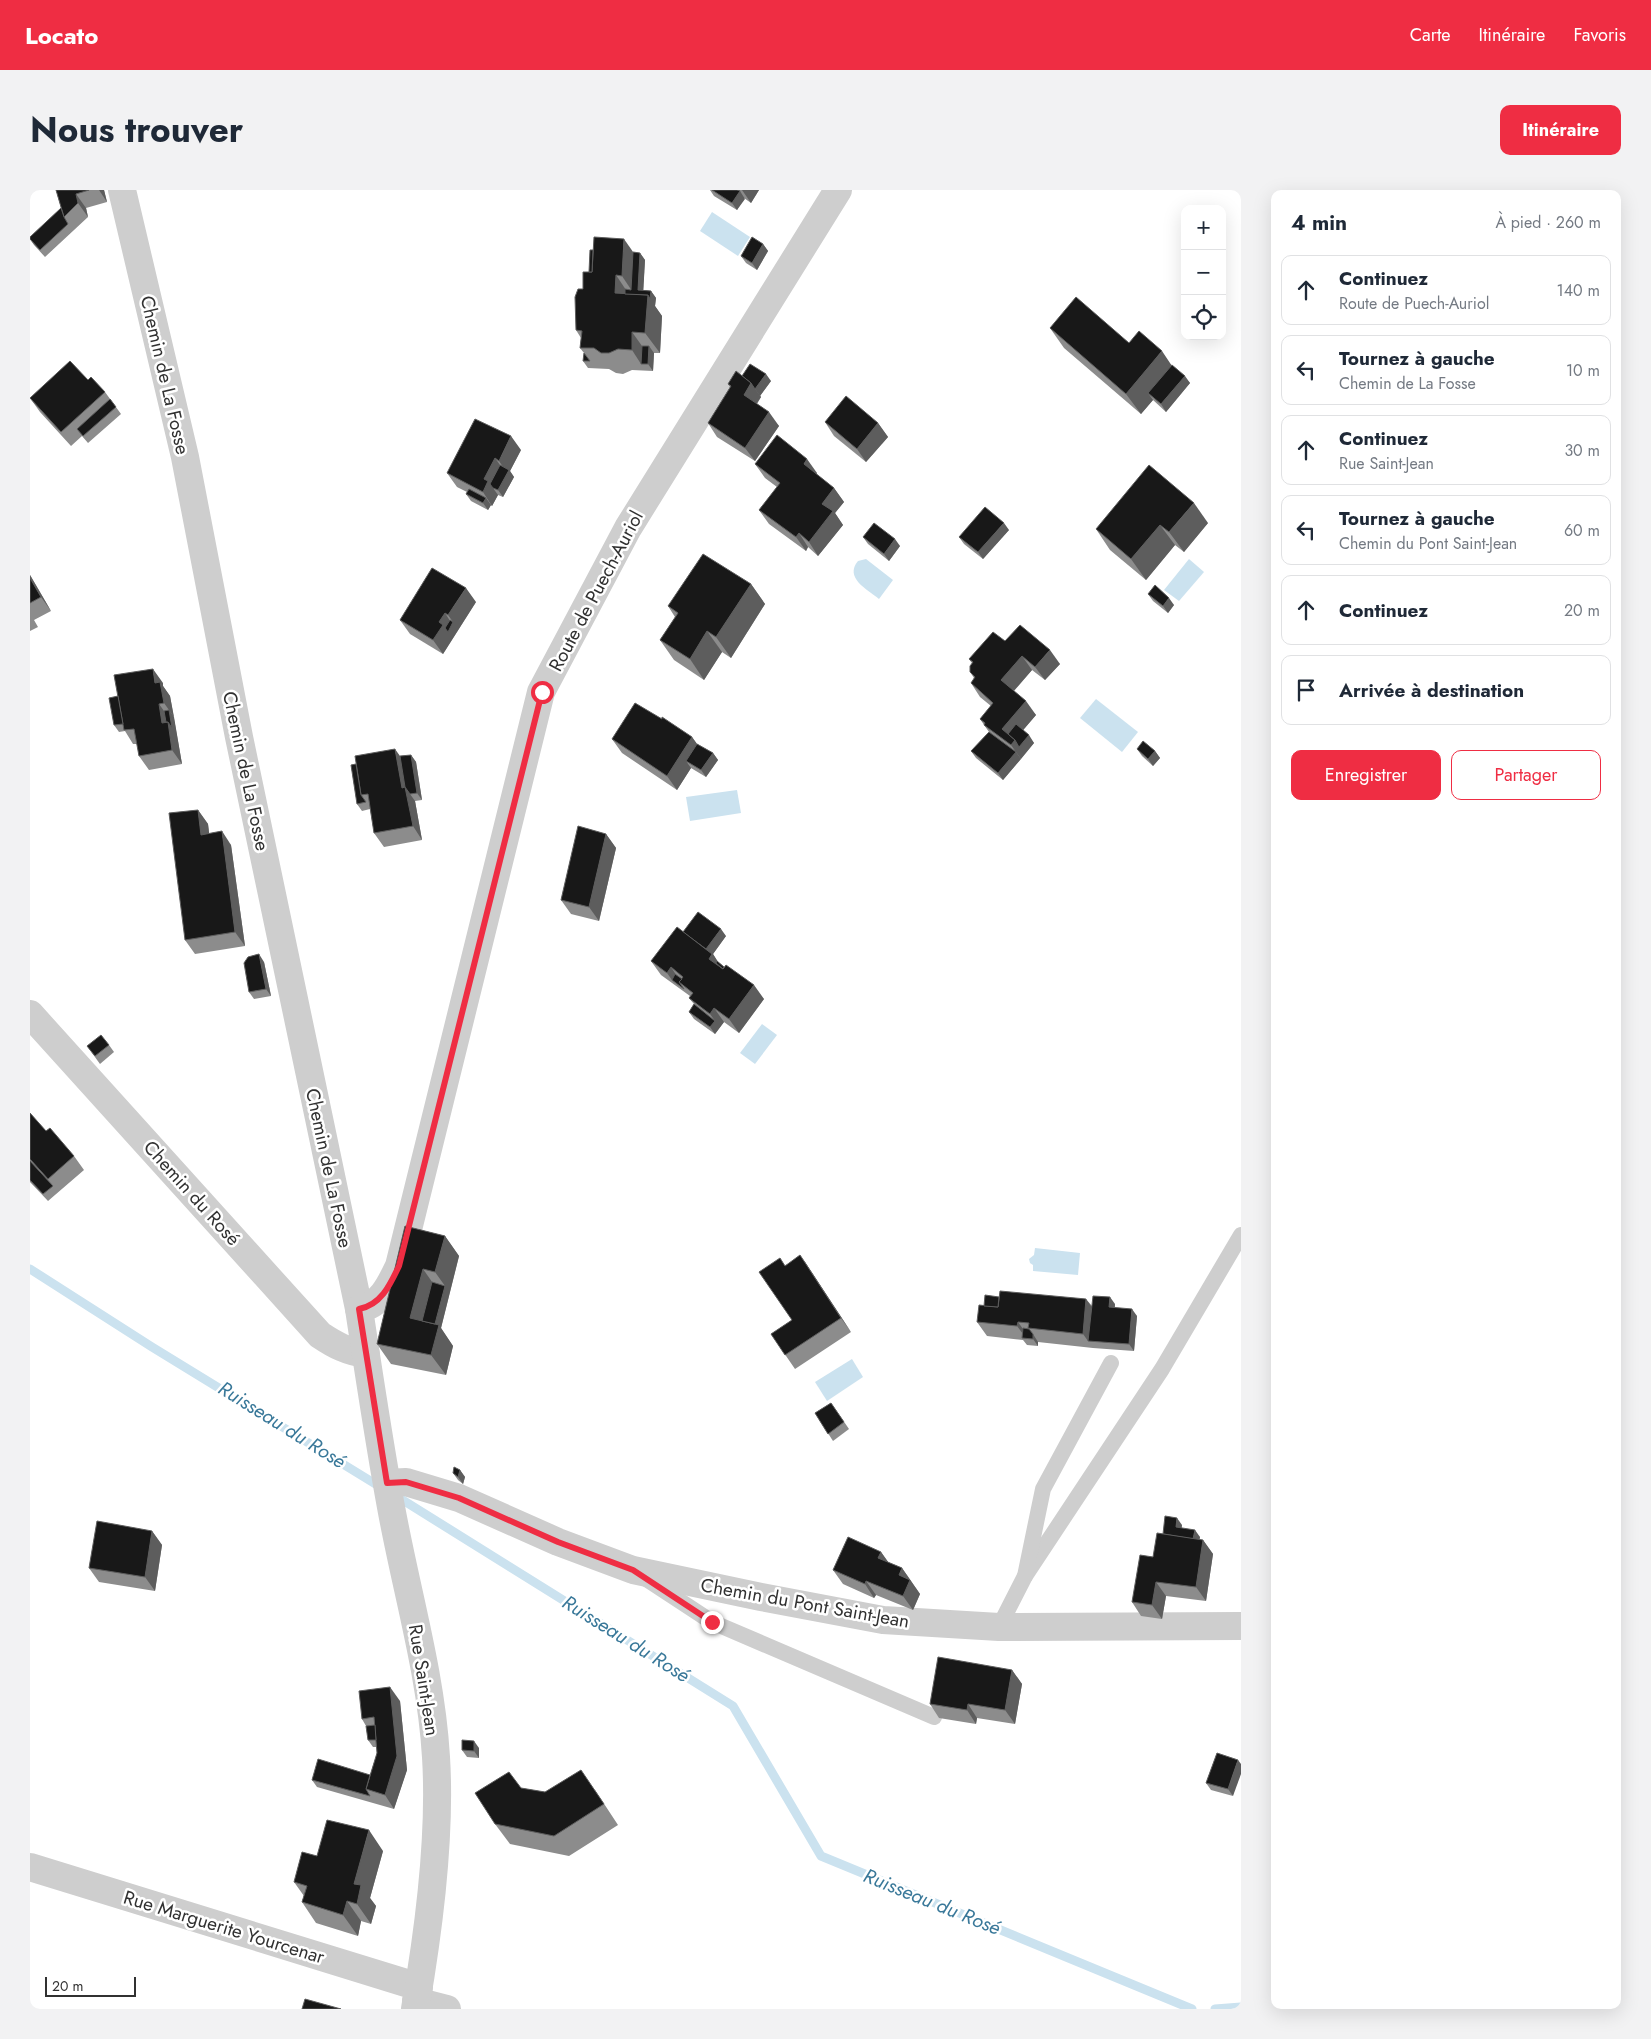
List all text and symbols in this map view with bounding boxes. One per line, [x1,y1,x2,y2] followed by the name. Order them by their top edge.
[25,18,98,53] text: Locato
[1410,22,1451,48] text: Carte
[1479,22,1545,48] text: Itinéraire
[1573,22,1626,48] text: Favoris
[30,105,243,155] text: Nous trouver
[1500,105,1621,155] button: Itinéraire
[1181,205,1226,340] map controls
[1181,205,1226,250] button: +
[1291,208,1347,238] text: 4 min
[1495,211,1601,234] text: À pied · 260 m
[1181,250,1226,295] button: −
[1339,265,1428,292] text: Continuez
[1292,276,1320,304] icon: ahead
[1557,279,1600,302] text: 140 m
[1339,292,1489,315] text: Route de Puech-Auriol
[134,293,196,457] street label: Chemin de La Fosse
[1181,295,1226,340] button: locate
[1339,345,1495,372] text: Tournez à gauche
[1292,356,1320,384] icon: left
[1566,359,1600,382] text: 10 m
[1339,372,1476,395] text: Chemin de La Fosse
[1339,425,1428,452] text: Continuez
[1292,436,1320,464] icon: ahead
[1564,439,1600,462] text: 30 m
[1339,452,1434,475] text: Rue Saint-Jean
[1339,505,1495,532] text: Tournez à gauche
[542,506,650,676] street label: Route de Puech-Auriol
[1292,516,1320,544] icon: left
[1564,519,1600,542] text: 60 m
[1339,532,1517,555] text: Chemin du Pont Saint-Jean
[1292,596,1320,624] icon: ahead
[1339,597,1428,624] text: Continuez
[1564,599,1600,622] text: 20 m
[1292,676,1320,704] icon: arrive
[1339,677,1524,704] text: Arrivée à destination
[531,681,554,704] route start
[216,689,276,853] street label: Chemin de La Fosse
[1291,750,1441,800] button: Enregistrer
[1451,750,1601,800] button: Partager
[299,1086,359,1250] street label: Chemin de La Fosse
[137,1134,247,1252] street label: Chemin du Rosé
[213,1374,352,1476] water label: Ruisseau du Rosé
[698,1571,912,1635] street label: Chemin du Pont Saint-Jean
[557,1588,696,1690] water label: Ruisseau du Rosé
[701,1611,724,1634] route end
[402,1622,446,1738] street label: Rue Saint-Jean
[859,1861,1006,1943] water label: Ruisseau du Rosé
[120,1884,328,1971] street label: Rue Marguerite Yourcenar
[45,1974,136,1997] scale bar
[52,1976,84,1996] text: 20 m

